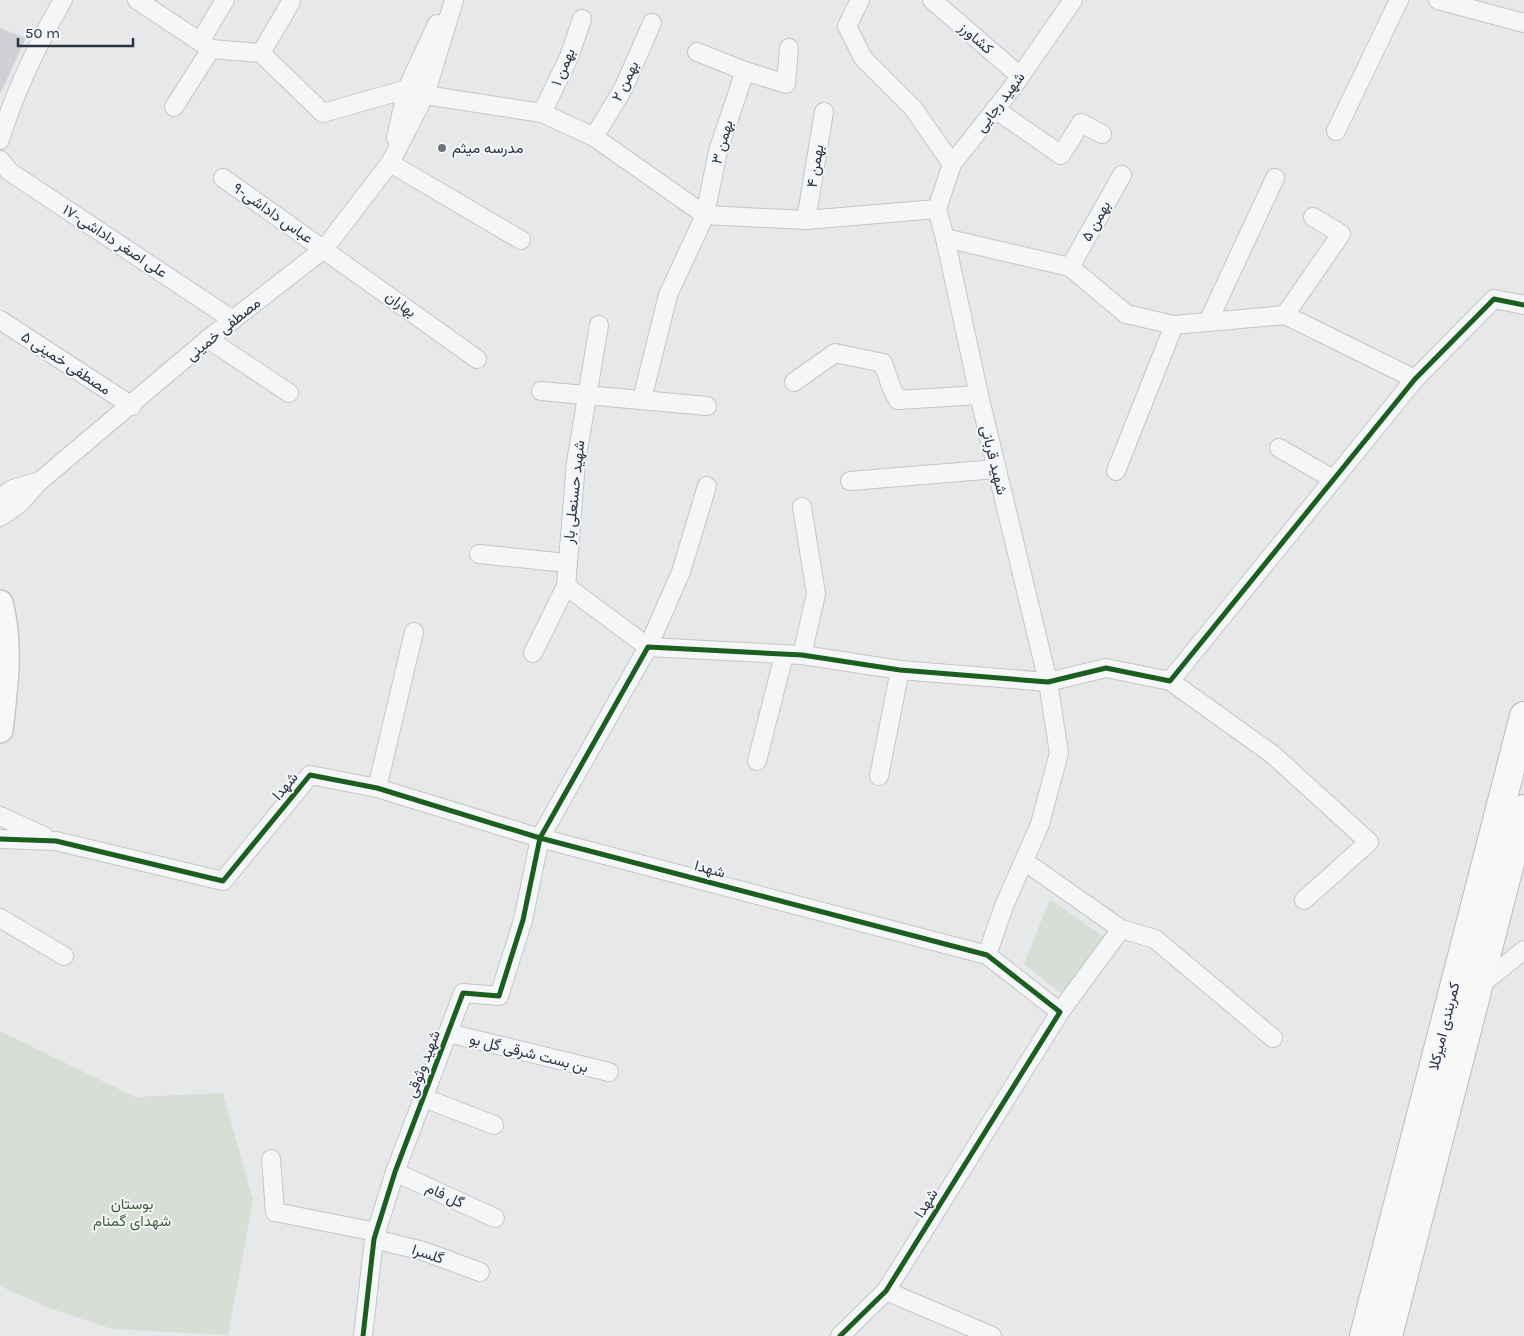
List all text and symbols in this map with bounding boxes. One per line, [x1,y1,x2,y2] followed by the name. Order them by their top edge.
[18,15,132,47] scale bar
[954,17,997,58] street label: کشاورز
[25,24,60,42] text: 50 m
[547,45,580,89] street label: بهمن ۱
[608,58,643,105] street label: بهمن ۲
[972,68,1029,136] street label: شهید رجایی
[707,118,738,166] street label: بهمن ۳
[452,139,523,158] place label: مدرسه میثم
[436,142,448,154] marker: مدرسه میثم
[803,143,828,189] street label: بهمن ۴
[229,179,317,248] street label: عباس داداشی-۹
[1078,198,1115,245] street label: بهمن ۵
[59,200,171,282] street label: علی اصغر داداشی-۱۷
[382,287,420,321] street label: بهاران
[182,293,265,365] street label: مصطفی خمینی
[17,327,114,399] street label: مصطفی خمینی ۵
[976,423,1011,497] street label: شهید قربانی
[559,439,589,546] street label: شهید حسنعلی بار
[268,768,302,804] street label: شهدا
[693,856,727,882] street label: شهدا
[1424,980,1465,1072] street label: کمربندی امیرکلا
[402,1028,445,1101] street label: شهید وثوقی
[468,1030,590,1077] street label: بن بست شرقی گل بو
[423,1178,467,1213] street label: گل فام
[910,1185,942,1221] street label: شهدا
[93,1195,171,1231] park label: بوستان شهدای گمنام
[410,1240,446,1268] street label: گلسرا

